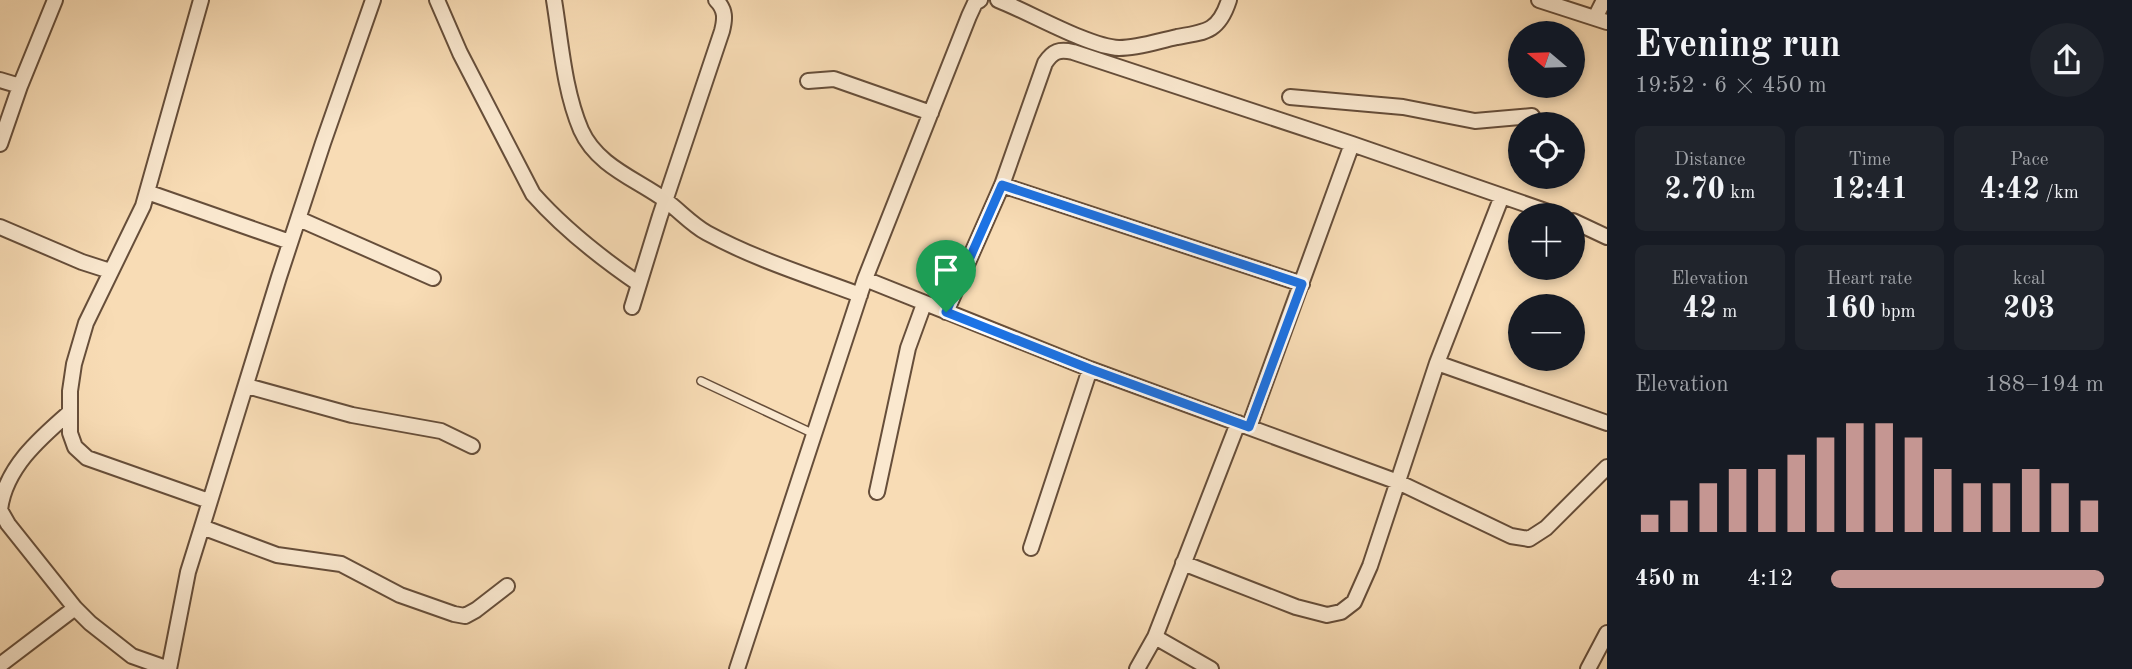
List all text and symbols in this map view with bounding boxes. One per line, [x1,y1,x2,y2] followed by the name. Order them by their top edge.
[1508,21,1586,98] north arrow
[1508,21,1585,371] map controls
[2030,23,2104,97] button: share
[1635,27,1841,65] text: Evening run
[1635,74,1827,97] text: 19:52 · 6 × 450 m
[1508,112,1585,189] button: locate
[1674,151,1746,170] text: Distance
[1848,151,1891,170] text: Time
[2010,151,2048,170] text: Pace
[1664,175,1725,205] text: 2.70
[1830,175,1908,205] text: 12:41
[1979,175,2040,205] text: 4:42
[1725,184,1755,203] text: km
[2040,184,2079,203] text: /km
[1508,203,1585,280] button: +
[916,240,976,312] pin
[927,251,965,289] icon: arrive
[1671,270,1748,289] text: Elevation
[1827,270,1912,289] text: Heart rate
[2013,270,2046,289] text: kcal
[1508,294,1585,371] button: −
[1682,294,1717,324] text: 42
[1823,294,1876,324] text: 160
[2003,294,2055,324] text: 203
[1717,303,1737,322] text: m
[1876,303,1916,322] text: bpm
[1635,373,1729,396] text: Elevation
[1985,373,2104,396] text: 188–194 m
[1635,567,1700,590] text: 450 m
[1747,567,1793,590] text: 4:12

